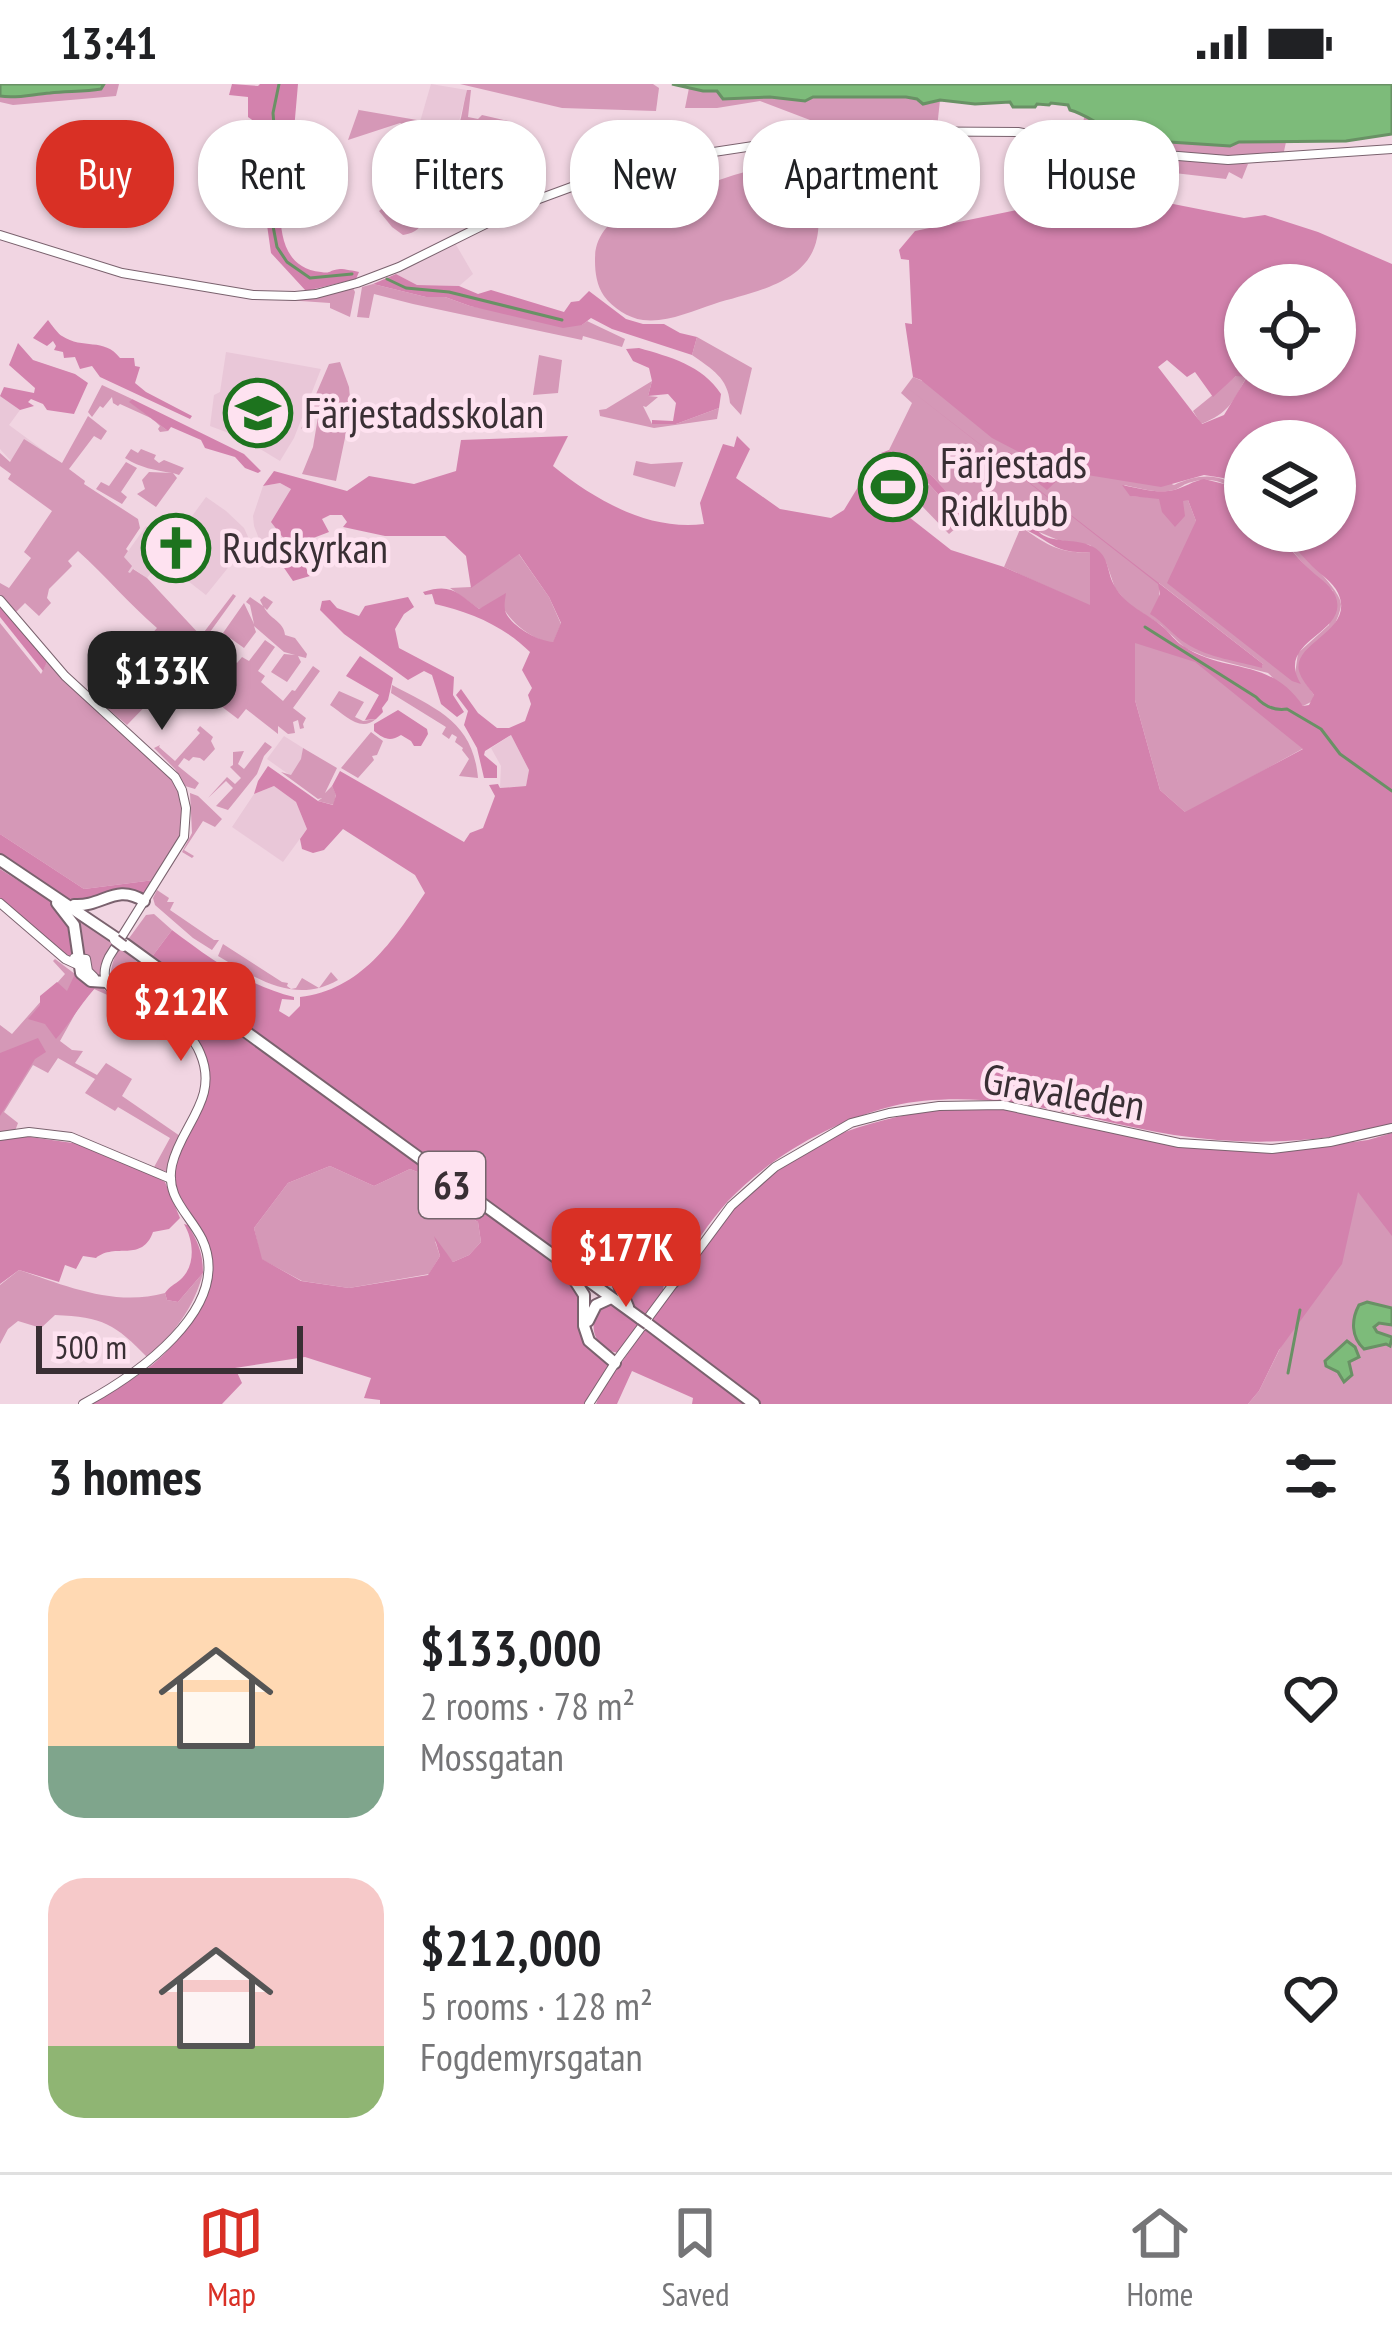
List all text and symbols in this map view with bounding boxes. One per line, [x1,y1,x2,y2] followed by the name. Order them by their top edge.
[60,13,157,71] text: 13:41
[36,120,174,228] chip: Buy
[198,120,348,228] chip: Rent
[372,120,546,228] chip: Filters
[570,120,719,228] chip: New
[743,120,980,228] chip: Apartment
[1004,120,1179,228] chip: House
[1224,264,1356,552] map controls
[1224,264,1356,396] button: locate
[223,378,293,448] school or university icon: Färjestadsskolan
[304,385,544,440] place label: Färjestadsskolan
[1224,420,1356,552] button: layers
[940,435,1087,538] place label: Färjestads Ridklubb
[858,452,928,522] sports icon: Färjestads Ridklubb
[141,513,211,583] church icon: Rudskyrkan
[222,520,388,575] place label: Rudskyrkan
[78,631,246,733] pin: $133K
[115,644,209,695] text: $133K
[97,962,265,1064] pin: $212K
[134,975,228,1026] text: $212K
[979,1050,1149,1133] street label: Gravaleden
[419,1152,485,1218] road number: 63
[542,1208,710,1310] pin: $177K
[579,1221,673,1272] text: $177K
[36,1320,303,1373] scale bar
[54,1325,127,1368] text: 500 m
[48,1443,202,1509] text: 3 homes
[1278,1443,1344,1509] icon: filters
[420,1614,602,1680] text: $133,000
[144,1626,288,1770] icon: home
[1278,1665,1344,1731] icon: heart
[420,1680,635,1731] text: 2 rooms · 78 m²
[420,1731,564,1782] text: Mossgatan
[420,1914,602,1980] text: $212,000
[144,1926,288,2070] icon: home
[1278,1965,1344,2031] icon: heart
[420,1980,653,2031] text: 5 rooms · 128 m²
[420,2031,643,2082] text: Fogdemyrsgatan
[198,2200,264,2315] tab: Map
[661,2200,729,2315] tab: Saved
[1126,2200,1193,2315] tab: Home

